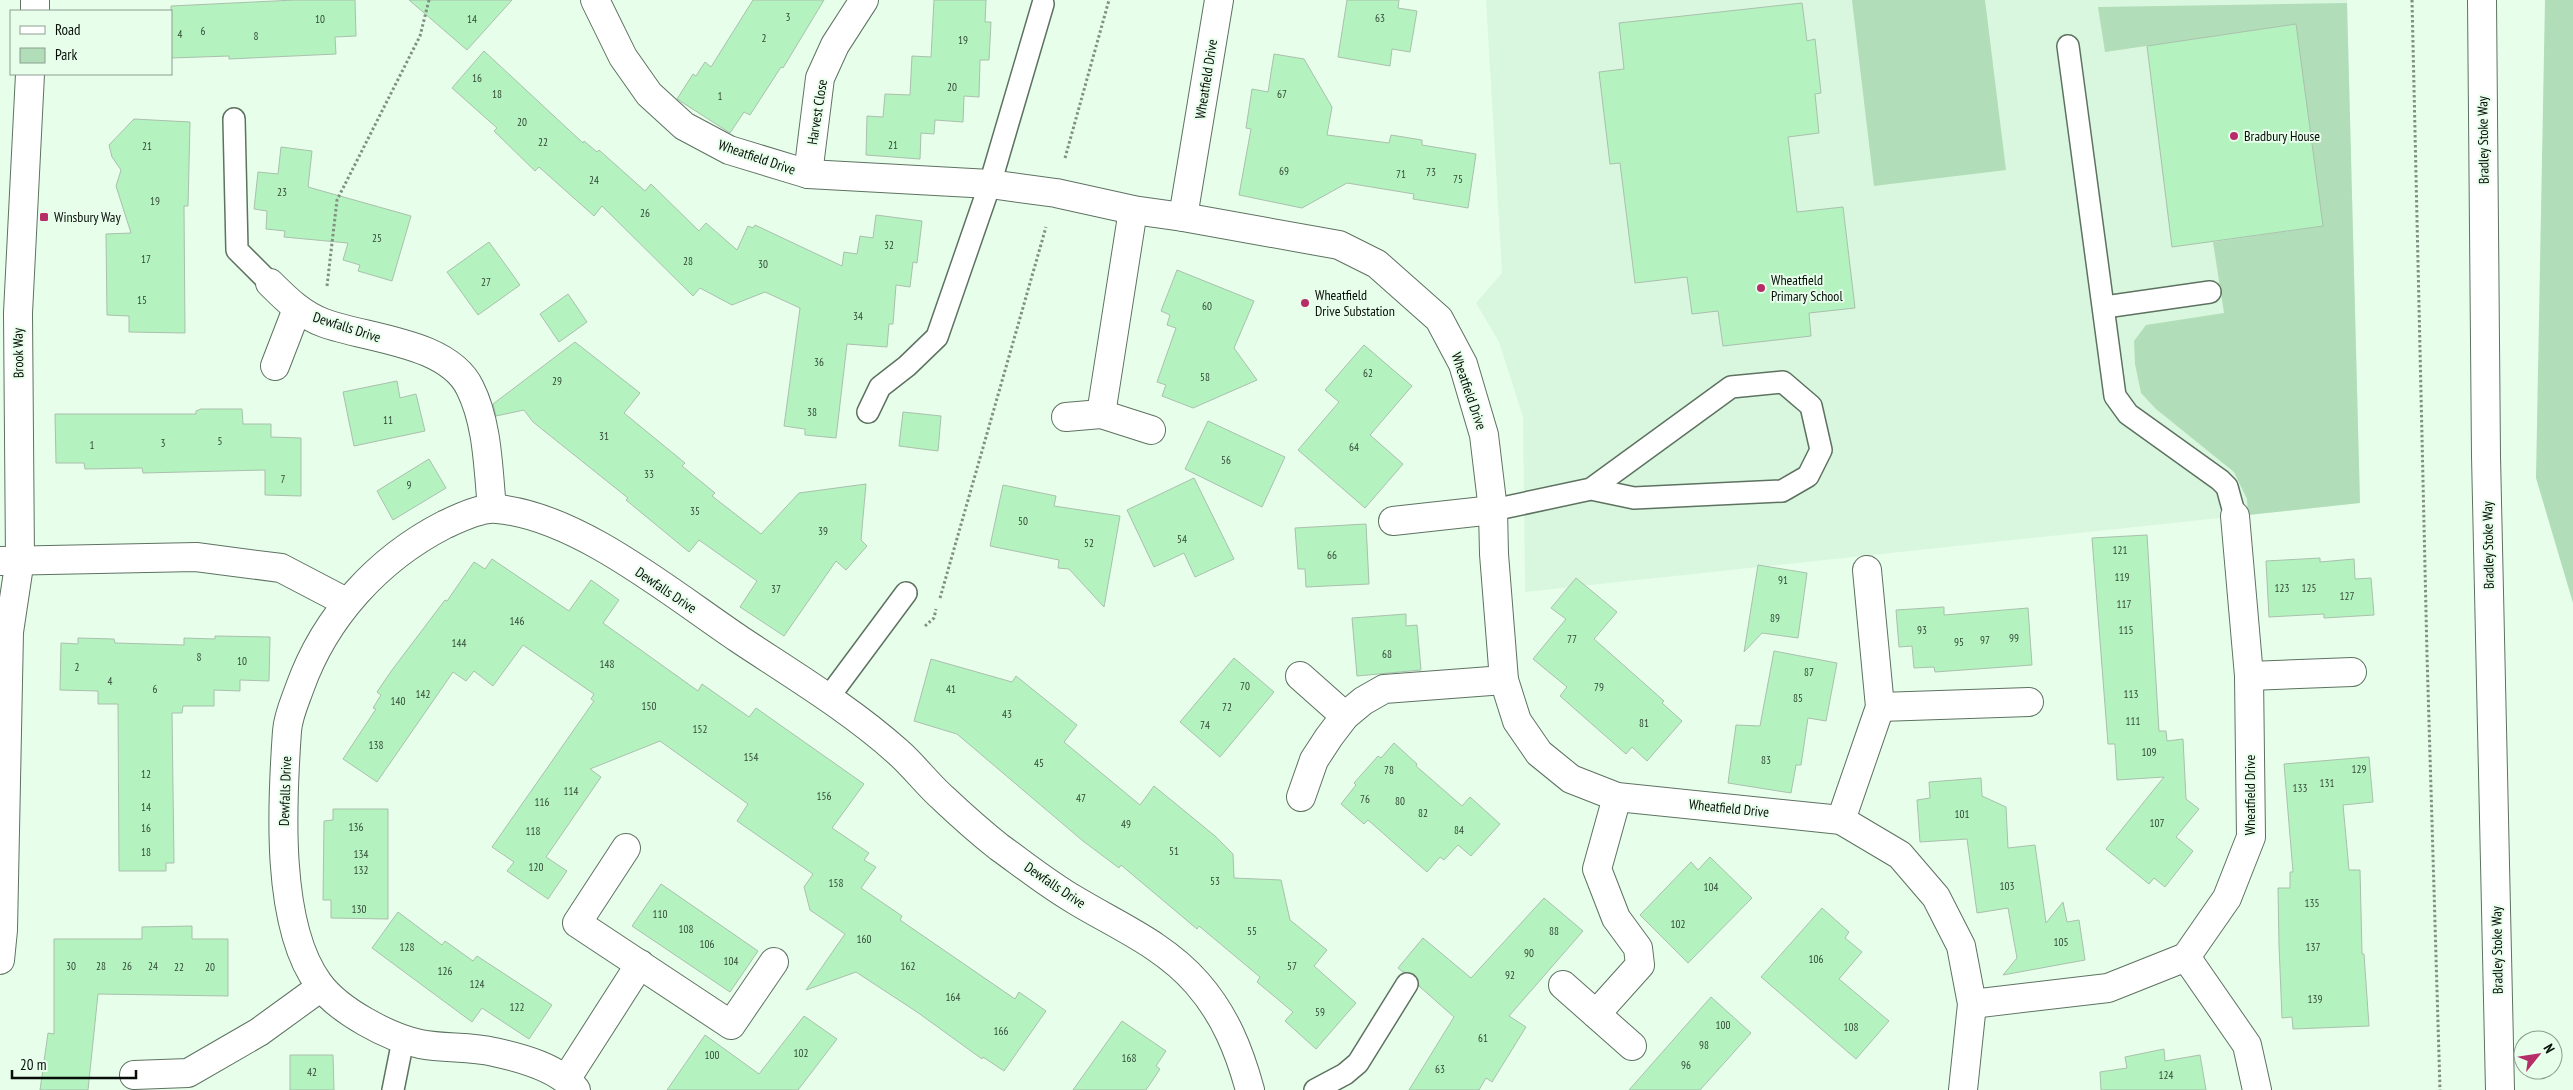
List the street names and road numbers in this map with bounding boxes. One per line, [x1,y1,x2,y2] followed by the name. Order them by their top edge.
[1191,38,1221,120] street label: Wheatfield Drive
[803,78,831,146] street label: Harvest Close
[2473,95,2493,184] street label: Bradley Stoke Way
[716,135,798,179] street label: Wheatfield Drive
[311,308,383,346] street label: Dewfalls Drive
[9,327,27,378] street label: Brook Way
[1447,350,1491,432] street label: Wheatfield Drive
[2478,500,2498,589] street label: Bradley Stoke Way
[632,563,700,617] street label: Dewfalls Drive
[275,755,295,826] street label: Dewfalls Drive
[2241,755,2259,835] street label: Wheatfield Drive
[1688,795,1770,821] street label: Wheatfield Drive
[1021,858,1089,912] street label: Dewfalls Drive
[2487,905,2507,994] street label: Bradley Stoke Way

